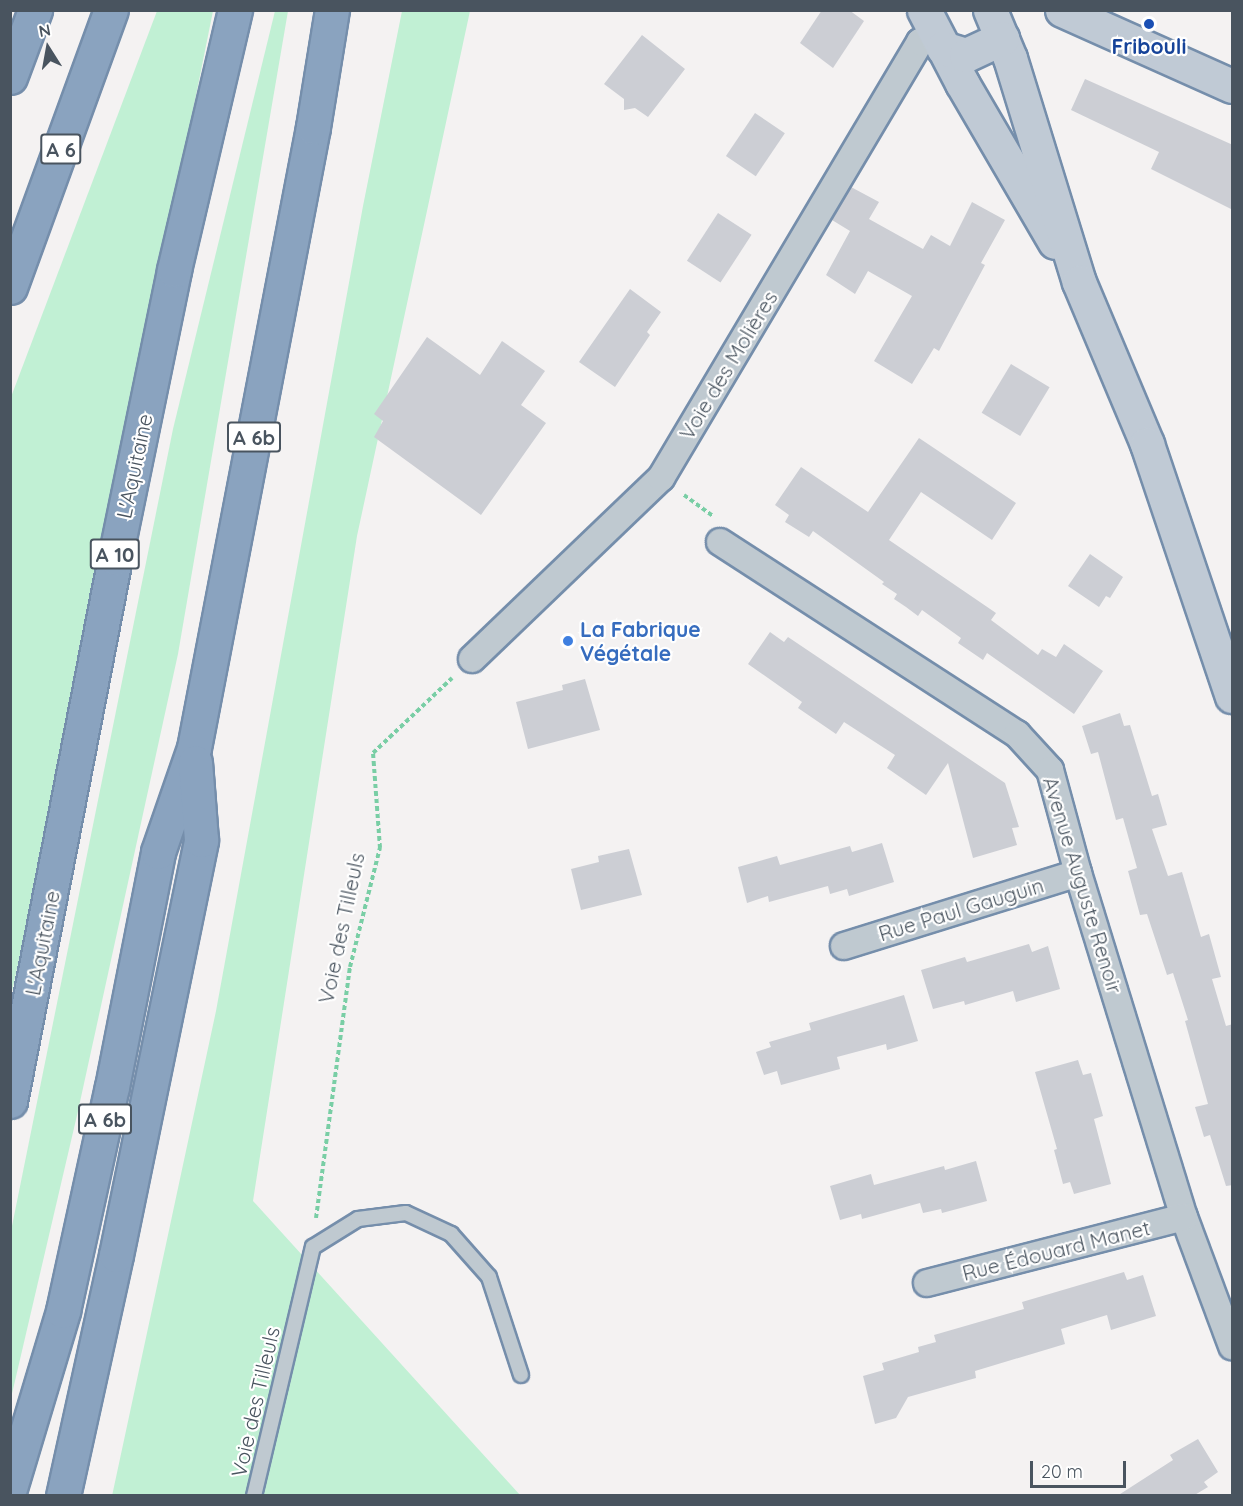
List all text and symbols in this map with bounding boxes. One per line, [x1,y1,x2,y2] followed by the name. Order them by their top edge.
[1142,17,1156,31] marker: Fribouli
[18,18,78,78] north arrow
[37,19,52,41] text: N
[1112,33,1186,59] place label: Fribouli
[40,132,82,166] road number: A 6
[674,286,782,444] street label: Voie des Molières
[111,411,157,521] street label: L'Aquitaine
[227,420,281,454] road number: A 6b
[90,537,140,571] road number: A 10
[580,616,701,666] place label: La Fabrique Végétale
[561,634,575,648] marker: La Fabrique Végétale
[1038,774,1128,996] street label: Avenue Auguste Renoir
[313,850,369,1006] street label: Voie des Tilleuls
[875,872,1047,946] street label: Rue Paul Gauguin
[19,888,65,998] street label: L'Aquitaine
[78,1102,132,1136] road number: A 6b
[959,1214,1153,1286] street label: Rue Édouard Manet
[225,1324,285,1480] street label: Voie des Tilleuls
[1033,1449,1129,1487] scale bar
[1041,1460,1083,1483] text: 20 m

